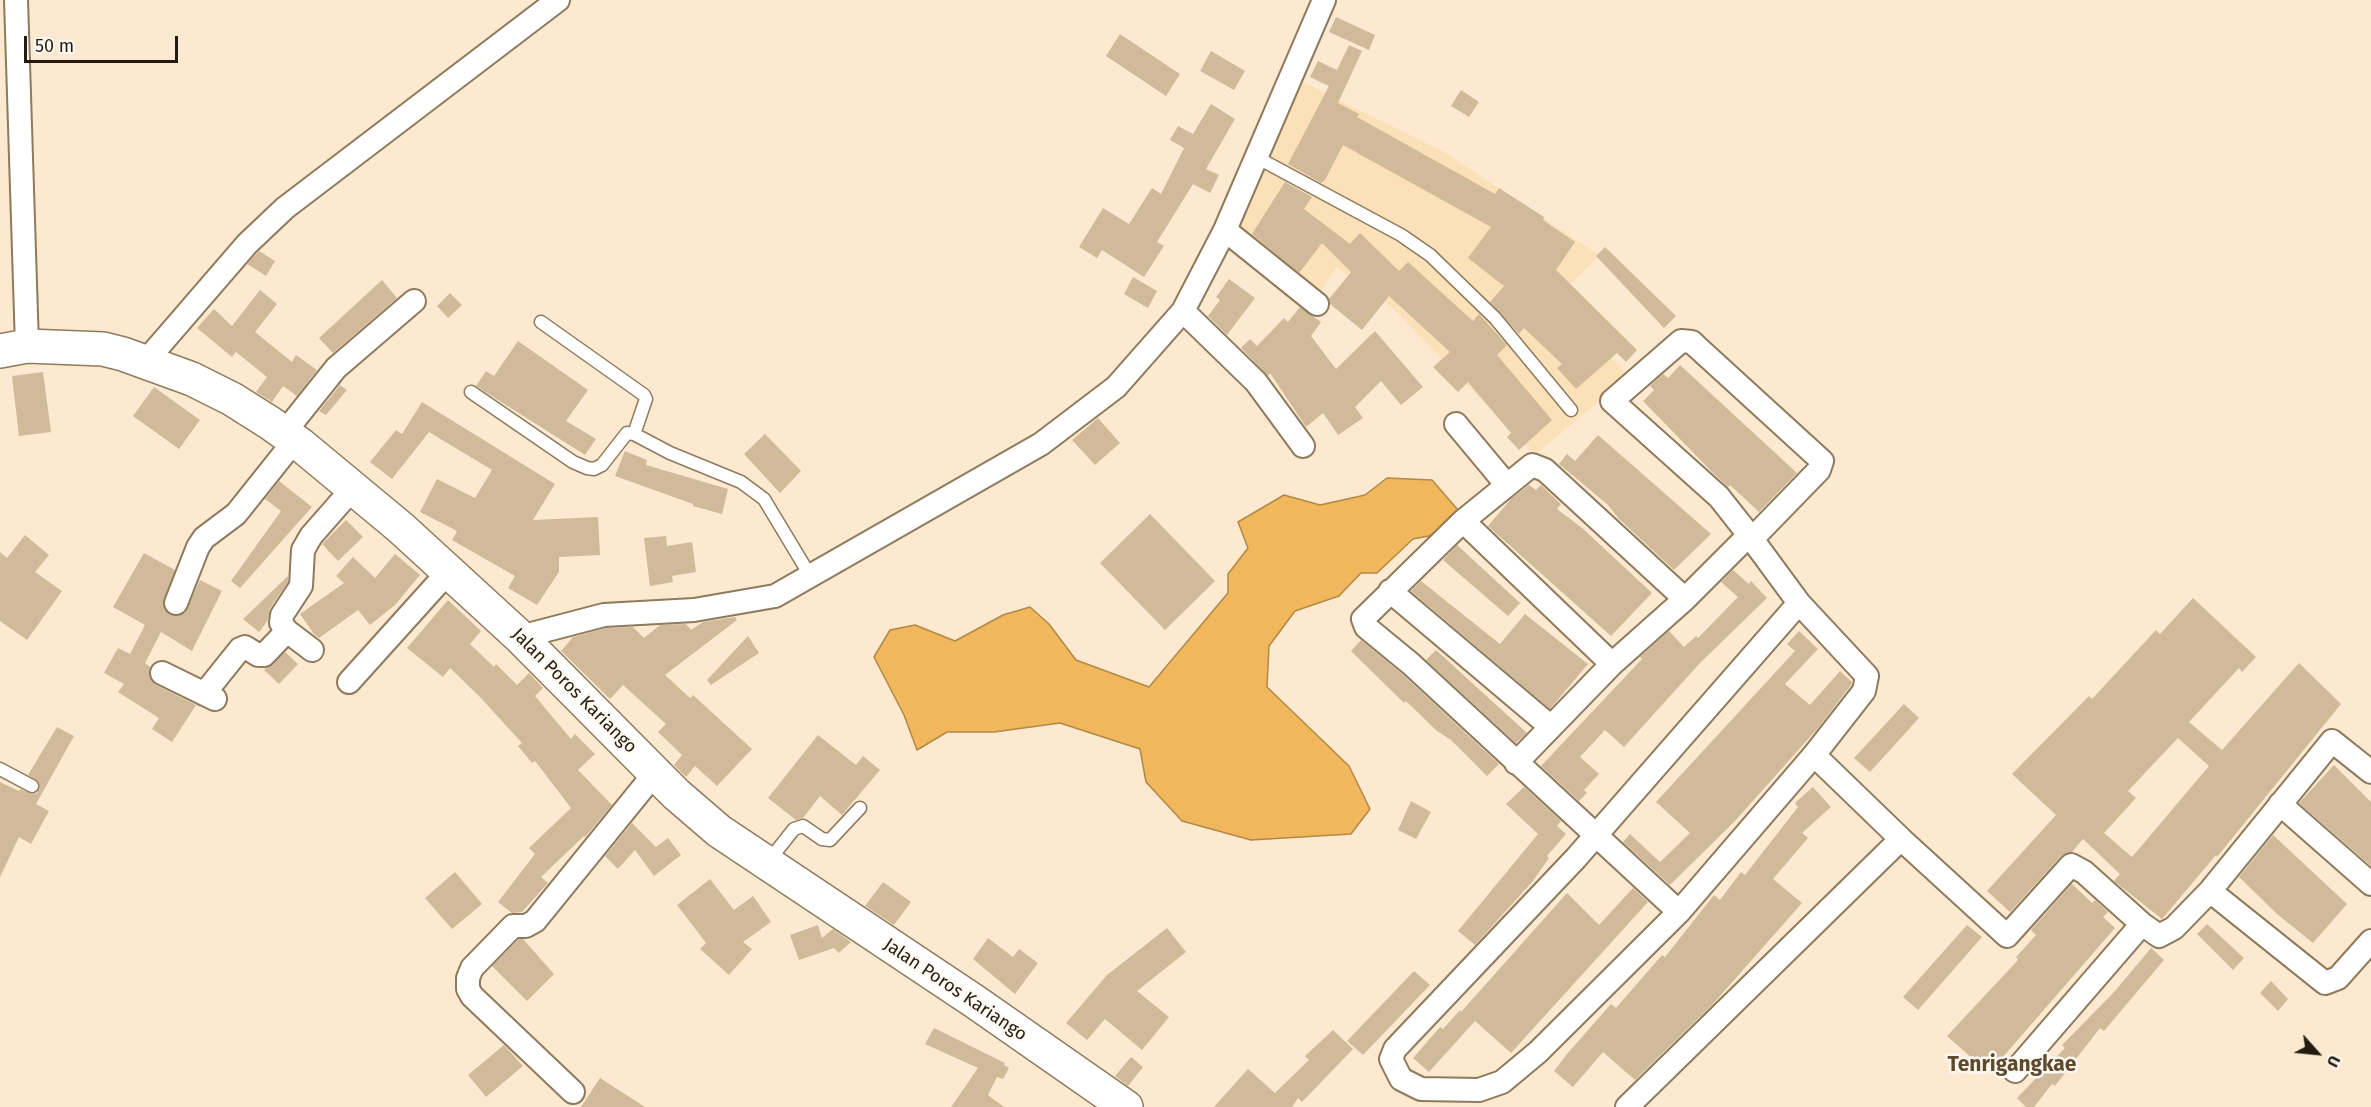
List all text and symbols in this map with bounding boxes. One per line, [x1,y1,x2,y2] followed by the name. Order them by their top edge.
[27,24,182,62] scale bar
[35,35,74,57] text: 50 m
[507,624,641,758] street label: Jalan Poros Kariango
[879,934,1031,1046] street label: Jalan Poros Kariango
[2287,1023,2347,1083] north arrow
[1948,1052,2076,1078] district label: Tenrigangkae
[2323,1052,2344,1070] text: U

